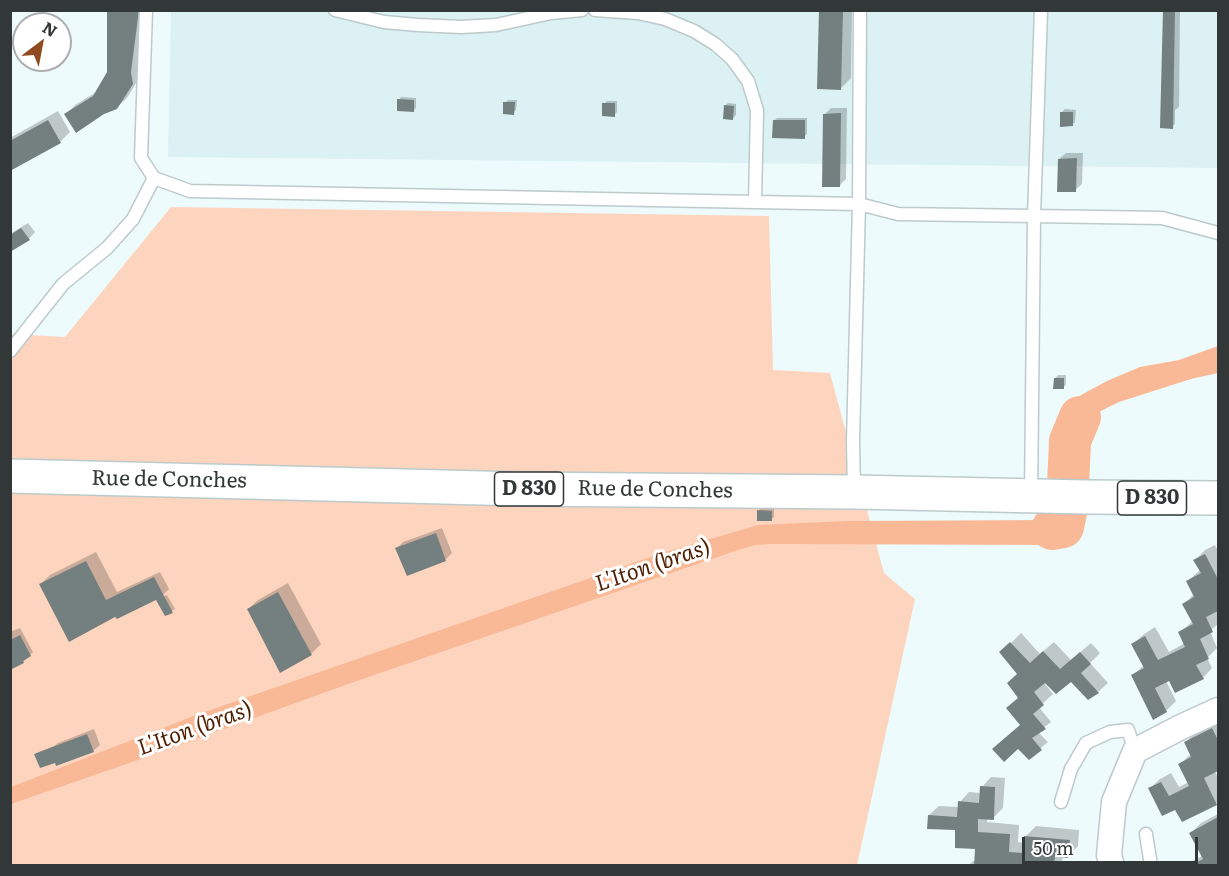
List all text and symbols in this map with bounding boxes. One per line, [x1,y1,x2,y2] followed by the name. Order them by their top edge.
[12,12,72,72] north arrow
[38,15,63,42] text: N
[91,466,247,494] street label: Rue de Conches
[494,472,564,506] road number: D 830
[577,476,733,504] street label: Rue de Conches
[1118,481,1186,515] road number: D 830
[592,534,714,598] water label: L'Iton (bras)
[134,696,256,762] water label: L'Iton (bras)
[1025,825,1200,863] scale bar
[1033,834,1074,861] text: 50 m

